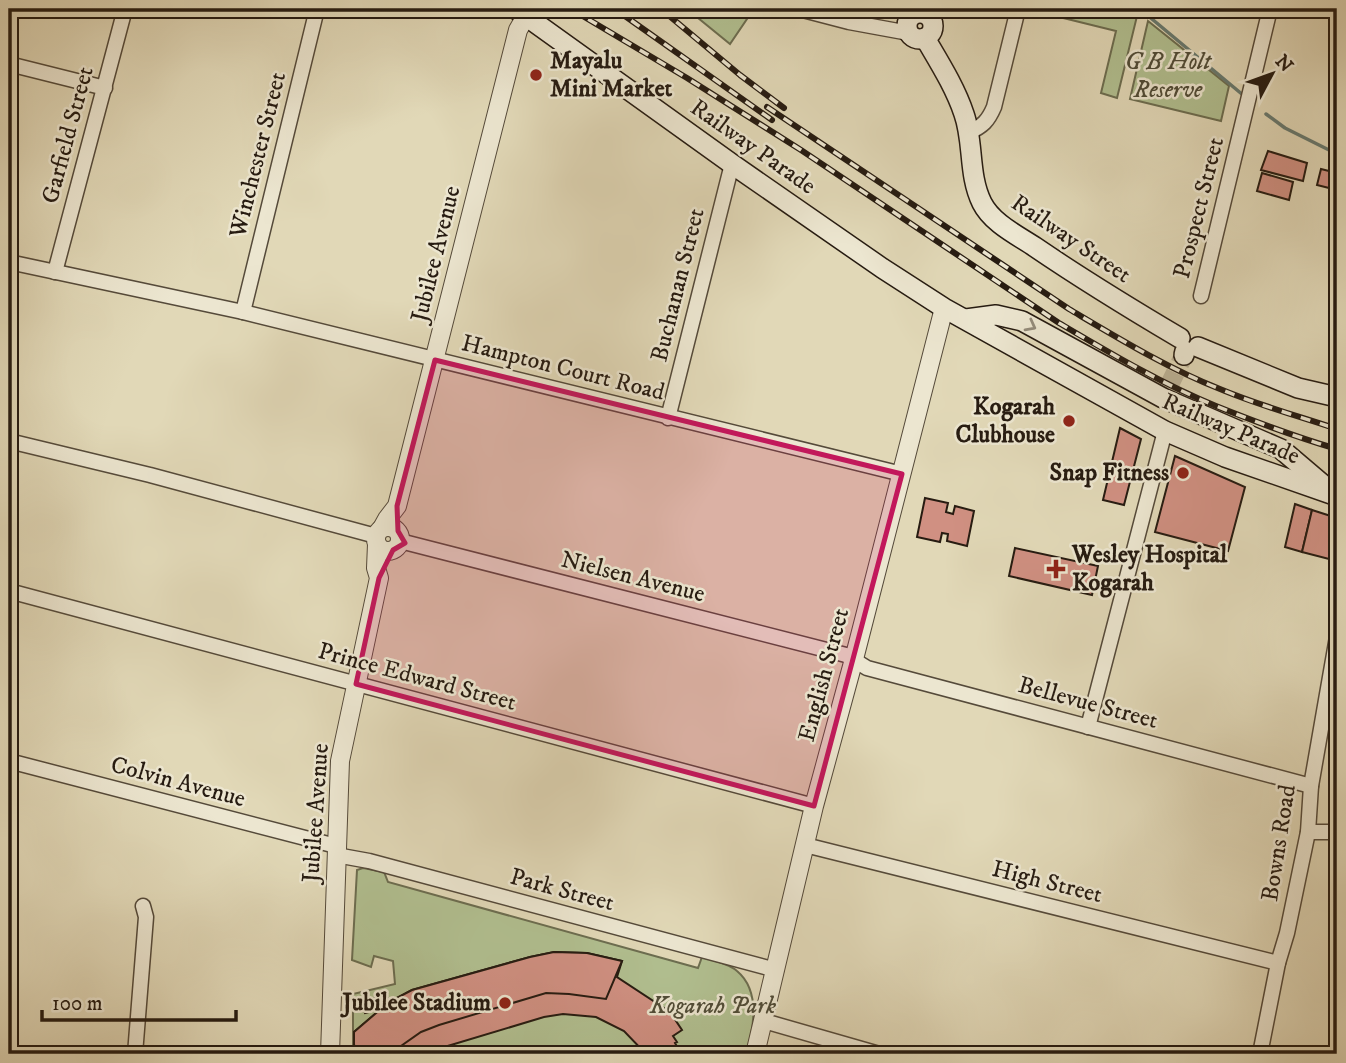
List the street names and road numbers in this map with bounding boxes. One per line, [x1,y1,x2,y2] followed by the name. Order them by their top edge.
[35,63,101,207] street label: Garfield Street
[223,69,293,242] street label: Winchester Street
[684,93,822,201] street label: Railway Parade
[1167,134,1231,282] street label: Prospect Street
[404,183,467,327] street label: Jubilee Avenue
[1005,188,1137,290] street label: Railway Street
[644,205,712,365] street label: Buchanan Street
[458,328,668,408] street label: Hampton Court Road
[1158,387,1304,471] street label: Railway Parade
[558,545,708,609] street label: Nielsen Avenue
[792,605,856,745] street label: English Street
[315,636,520,718] street label: Prince Edward Street
[1015,670,1161,736] street label: Bellevue Street
[296,742,336,886] street label: Jubilee Avenue
[107,750,249,814] street label: Colvin Avenue
[1255,783,1303,903] street label: Bowns Road
[989,854,1106,910] street label: High Street
[507,862,618,918] street label: Park Street

